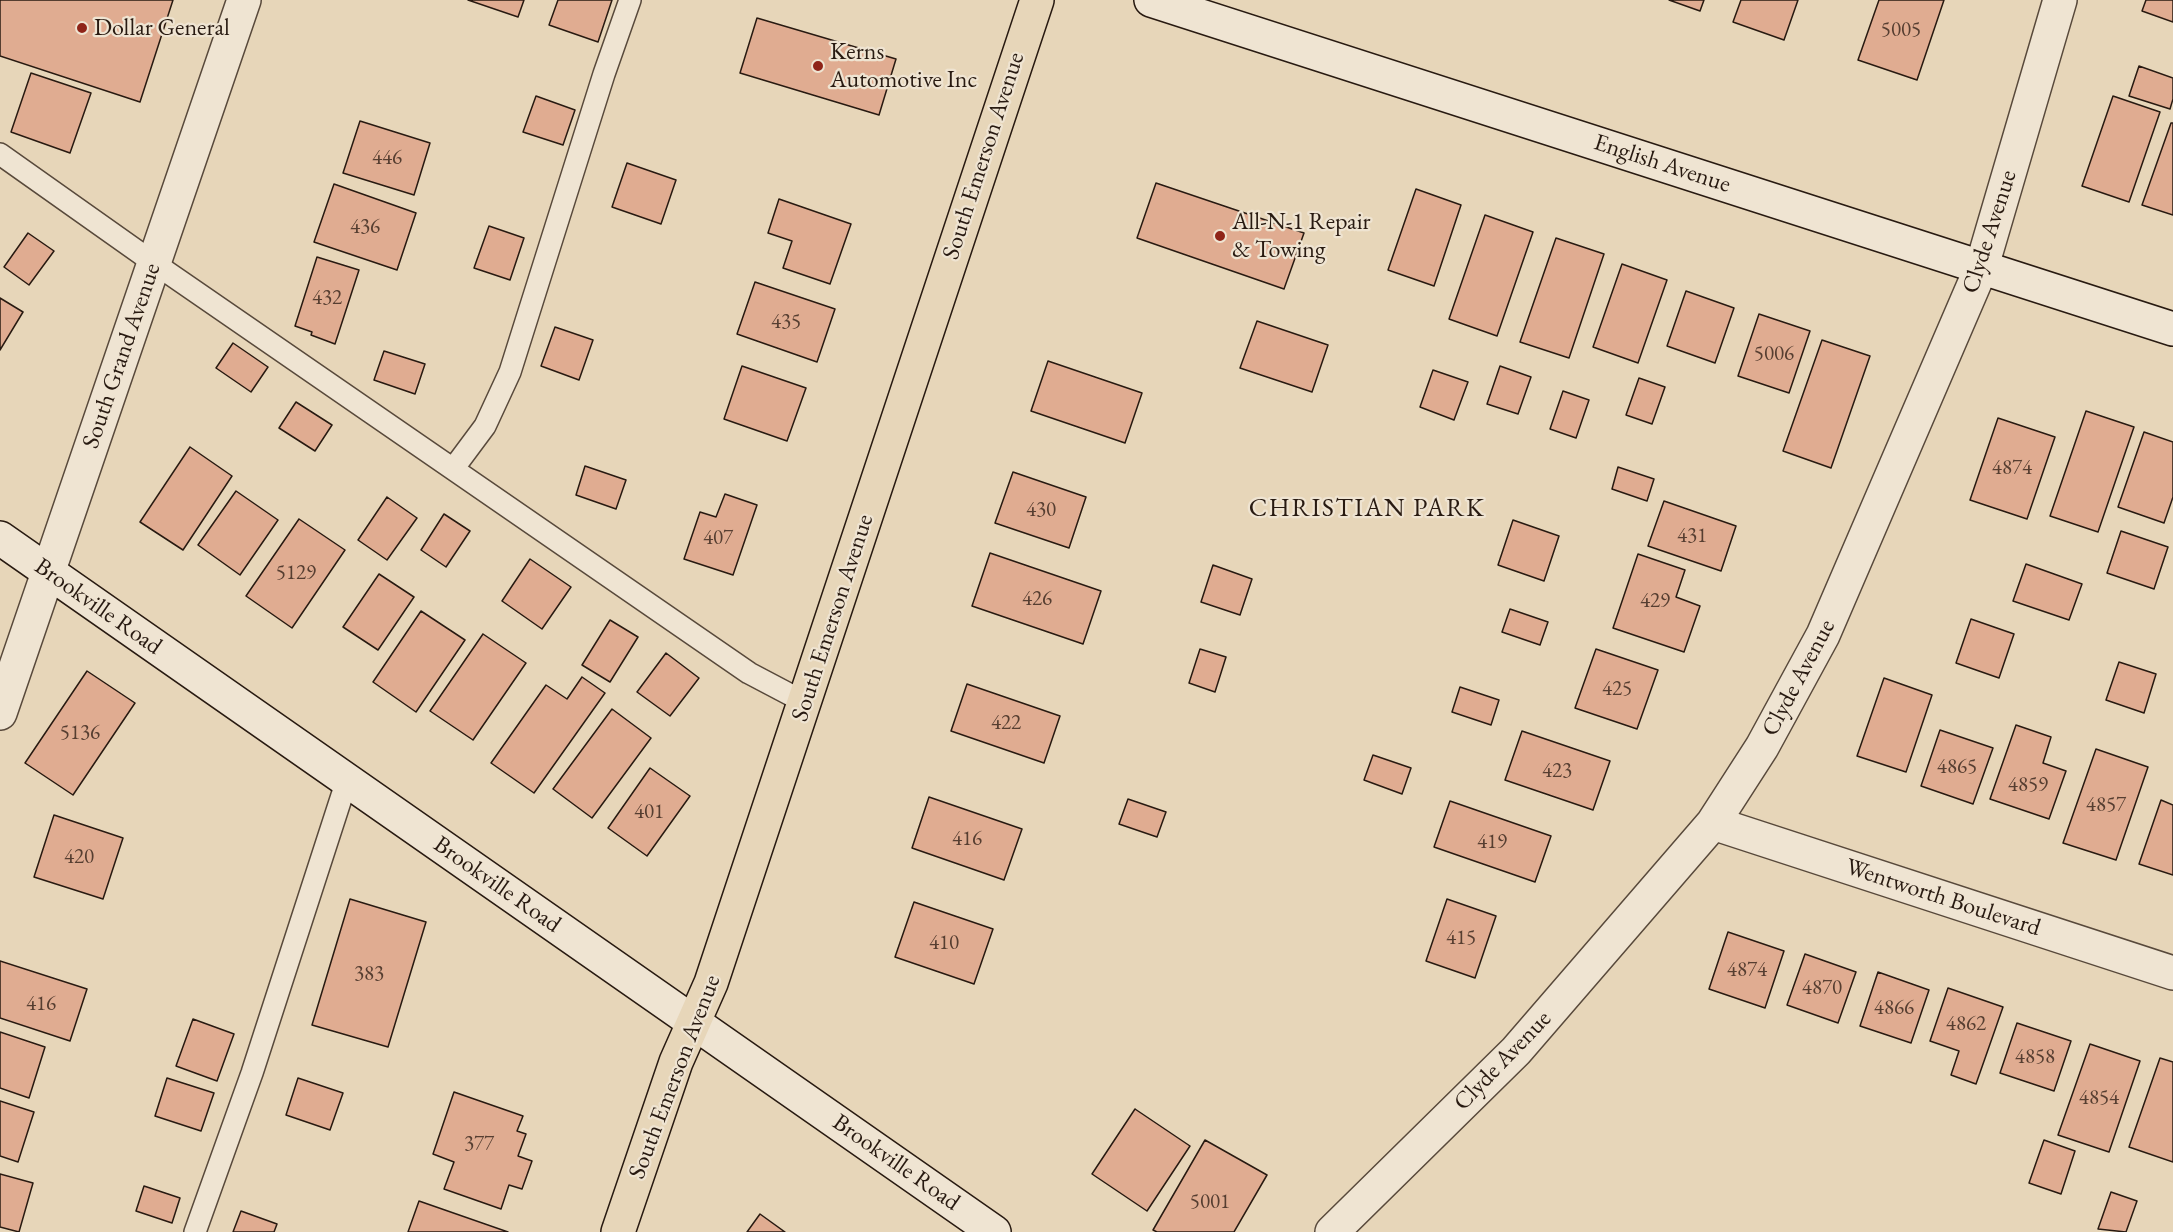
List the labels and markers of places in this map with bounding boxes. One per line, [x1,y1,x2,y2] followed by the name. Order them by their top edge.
[94,14,230,42] place label: Dollar General
[75,21,89,35] marker: Dollar General
[830,38,977,94] place label: Kerns Automotive Inc
[811,59,825,73] marker: Kerns Automotive Inc
[1232,208,1371,264] place label: All-N-1 Repair & Towing
[1213,229,1227,243] marker: All-N-1 Repair & Towing

